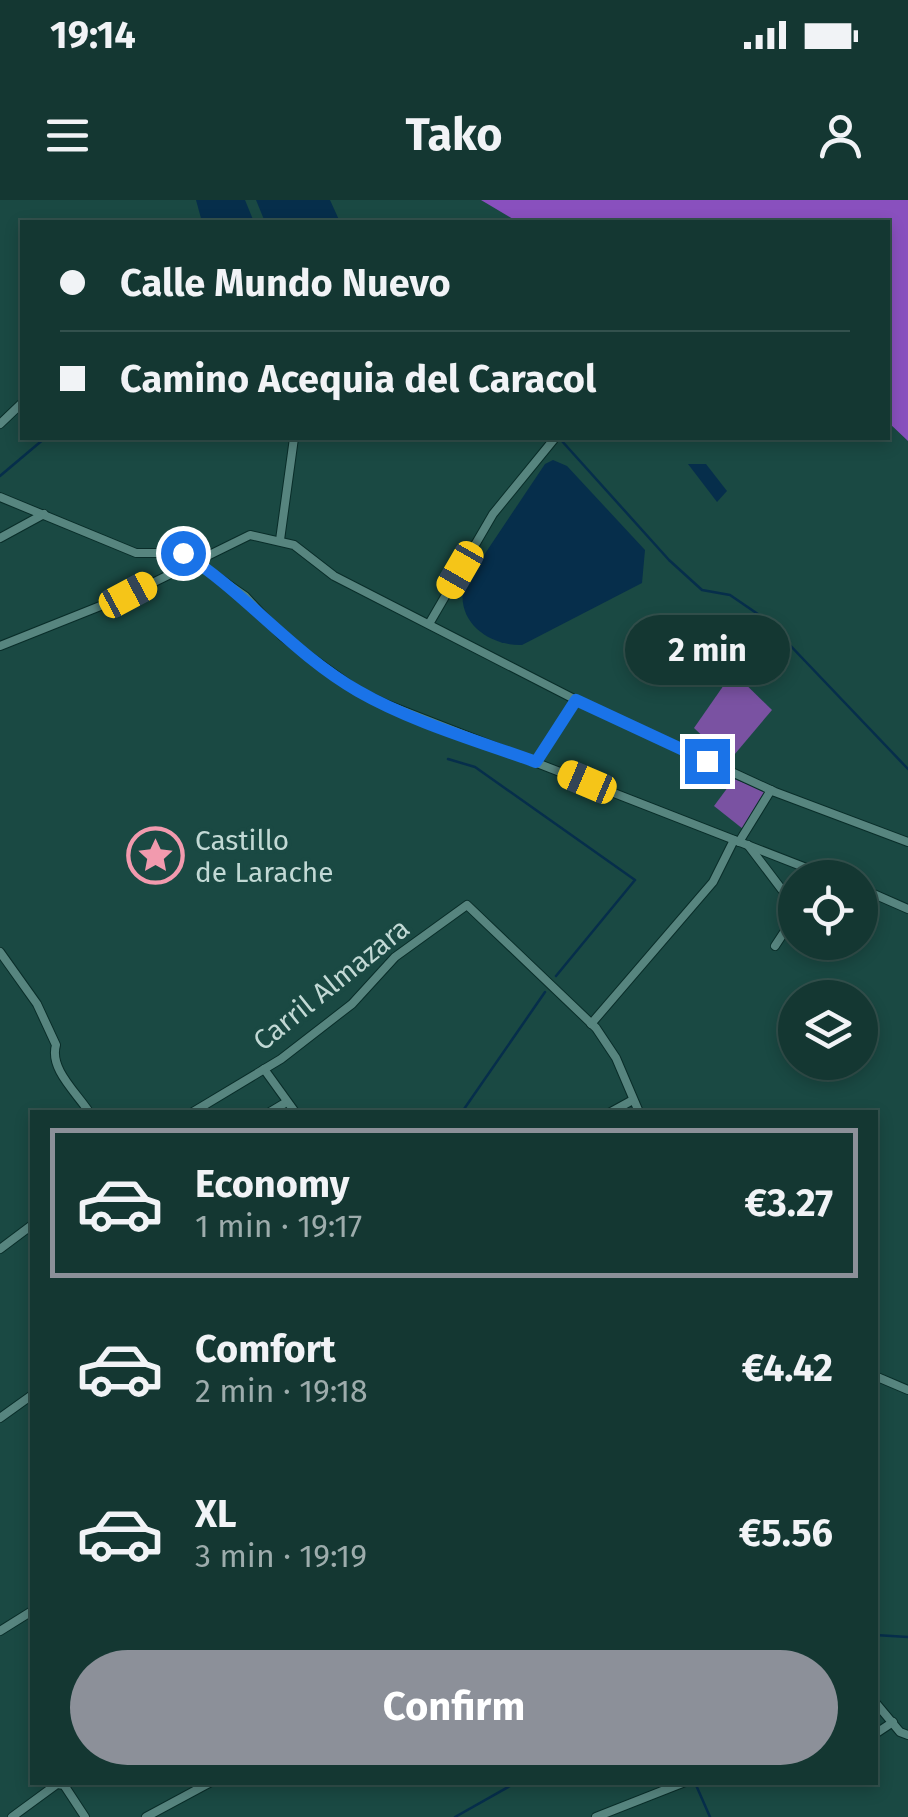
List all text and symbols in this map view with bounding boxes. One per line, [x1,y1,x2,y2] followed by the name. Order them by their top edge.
[50,12,136,58] text: 19:14
[40,108,95,163] icon: menu
[405,108,503,162] text: Tako
[813,108,868,163] icon: person
[120,260,451,306] text: Calle Mundo Nuevo
[120,356,596,402] text: Camino Acequia del Caracol
[161,531,206,576] route start
[432,537,488,603] car
[94,568,162,622] car
[624,616,790,686] callout: 2 min
[668,631,747,669] text: 2 min
[685,739,730,784] route end
[554,756,620,808] car
[195,824,333,889] place label: Castillo de Larache
[126,826,186,886] place icon: Castillo de Larache
[778,860,878,1080] map controls
[778,860,878,960] button: locate
[247,911,416,1057] street label: Carril Almazara
[778,980,878,1080] button: layers
[75,1158,165,1248] icon: car
[195,1161,350,1207] text: Economy
[745,1180,833,1226] text: €3.27
[195,1207,362,1245] text: 1 min · 19:17
[75,1323,165,1413] icon: car
[195,1326,336,1372] text: Comfort
[742,1345,833,1391] text: €4.42
[195,1372,368,1410] text: 2 min · 19:18
[75,1488,165,1578] icon: car
[195,1491,237,1537] text: XL
[739,1510,833,1556] text: €5.56
[195,1537,367,1575] text: 3 min · 19:19
[70,1650,838,1765] button: Confirm

